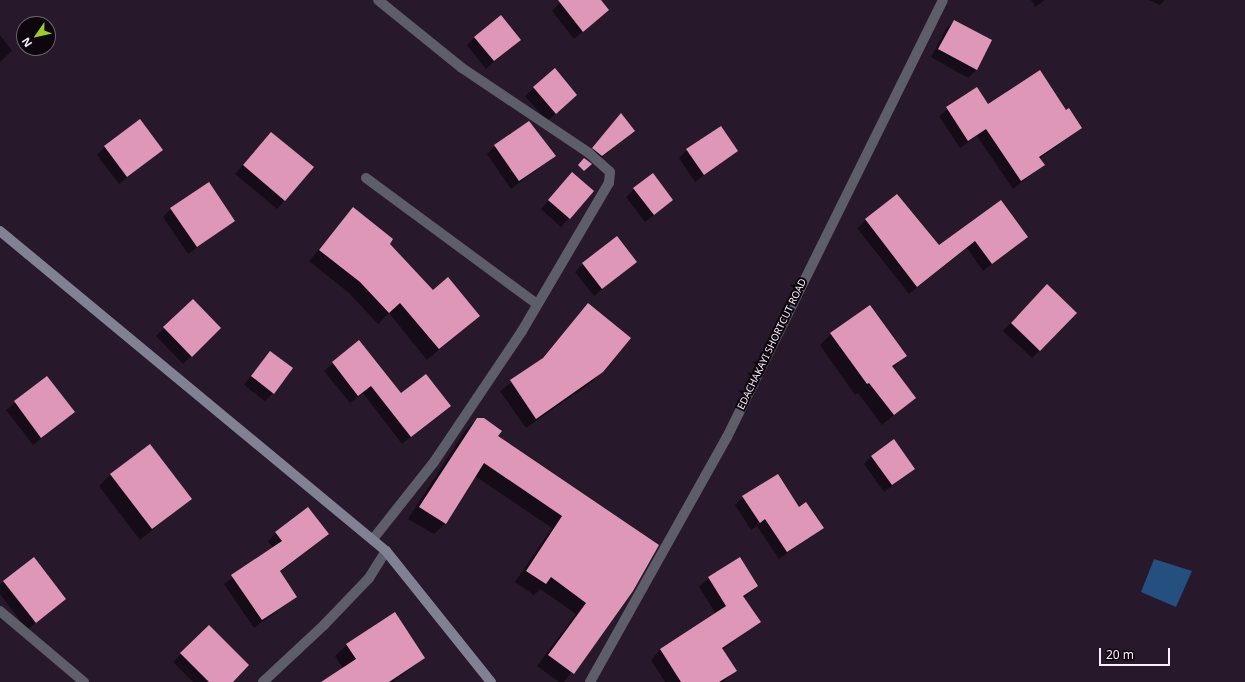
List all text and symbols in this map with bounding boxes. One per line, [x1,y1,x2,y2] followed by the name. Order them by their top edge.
[16,16,56,56] north arrow
[18,35,35,50] text: N
[735,277,809,411] street label: EDACHAKAYI SHORTCUT ROAD
[1101,640,1172,666] scale bar
[1106,646,1134,663] text: 20 m

